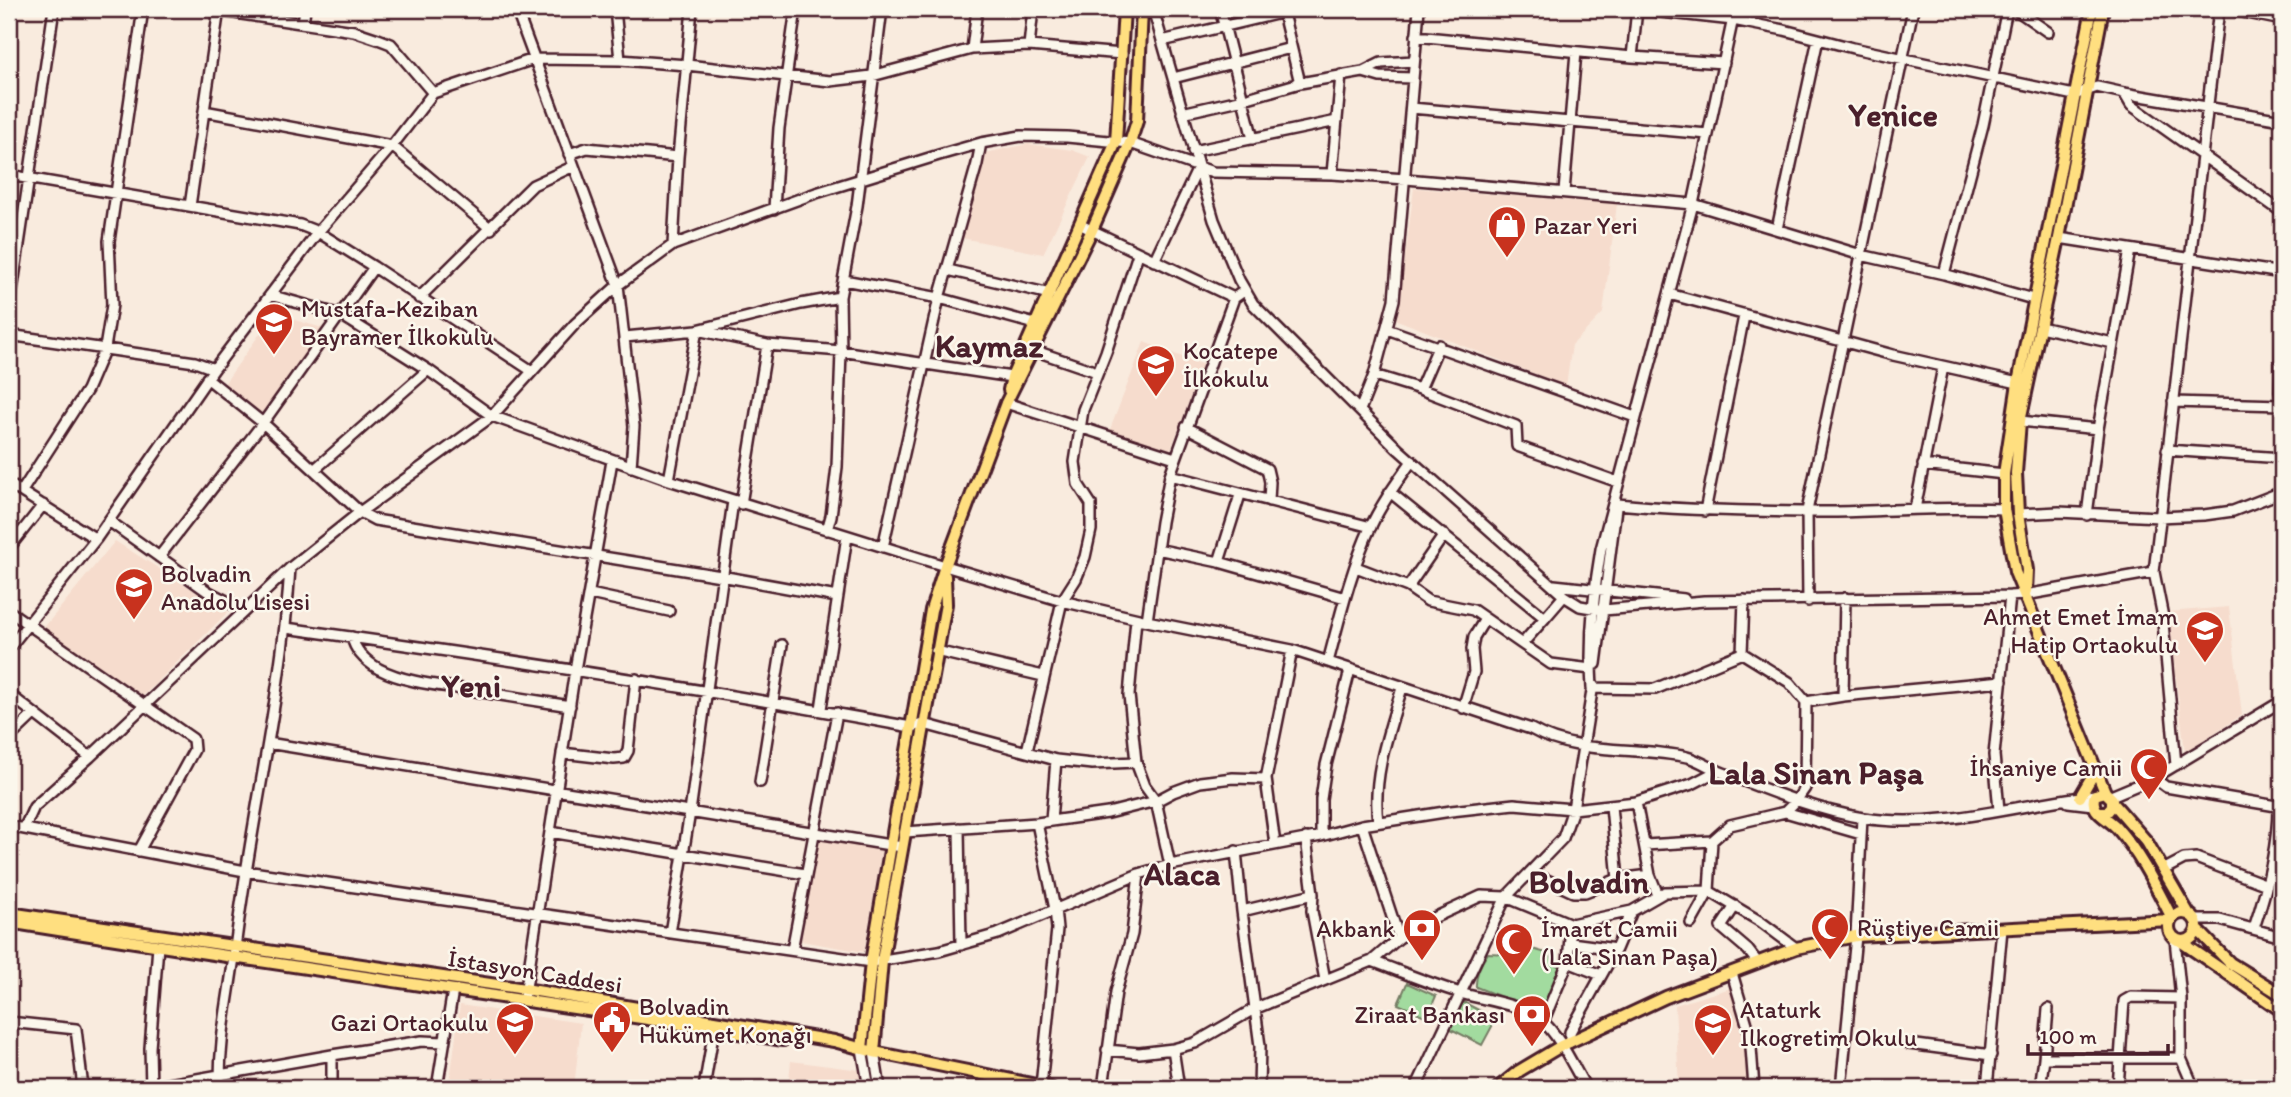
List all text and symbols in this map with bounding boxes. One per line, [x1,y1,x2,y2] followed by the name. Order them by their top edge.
[1847,96,1938,134] district label: Yenice
[1486,204,1528,259] shop icon: Pazar Yeri
[1534,211,1638,240] place label: Pazar Yeri
[301,294,494,351] place label: Mustafa-Keziban Bayramer İlkokulu
[253,301,295,356] school or university icon: Mustafa-Keziban Bayramer İlkokulu
[935,327,1043,365] district label: Kaymaz
[1183,336,1278,393] place label: Kocatepe İlkokulu
[1135,343,1177,398] school or university icon: Kocatepe İlkokulu
[161,559,310,616] place label: Bolvadin Anadolu Lisesi
[113,566,155,621] school or university icon: Bolvadin Anadolu Lisesi
[1983,602,2178,659] place label: Ahmet Emet İmam Hatip Ortaokulu
[2184,609,2226,664] school or university icon: Ahmet Emet İmam Hatip Ortaokulu
[440,667,501,705] district label: Yeni
[2128,746,2170,801] mosque icon: İhsaniye Camii
[1969,753,2122,782] place label: İhsaniye Camii
[1708,754,1924,792] district label: Lala Sinan Paşa
[1143,855,1221,893] district label: Alaca
[1529,863,1650,901] district label: Bolvadin
[1809,906,1851,961] mosque icon: Rüştiye Camii
[1401,907,1443,962] bank icon: Akbank
[1857,913,1999,942] place label: Rüştiye Camii
[1316,914,1396,943] place label: Akbank
[1541,914,1718,971] place label: İmaret Camii (Lala Sinan Paşa)
[1493,921,1535,976] mosque icon: İmaret Camii (Lala Sinan Paşa)
[446,943,624,999] street label: İstasyon Caddesi
[639,992,812,1049] place label: Bolvadin Hükümet Konağı
[1511,993,1553,1048] bank icon: Ziraat Bankası
[1740,995,1917,1052] place label: Ataturk Ilkogretim Okulu
[591,999,633,1054] public building icon: Bolvadin Hükümet Konağı
[1354,1000,1505,1029] place label: Ziraat Bankası
[494,1001,536,1056] school or university icon: Gazi Ortaokulu
[1692,1002,1734,1057] school or university icon: Ataturk Ilkogretim Okulu
[330,1008,488,1037] place label: Gazi Ortaokulu
[2028,1013,2168,1057] scale bar
[2039,1024,2097,1049] text: 100 m

